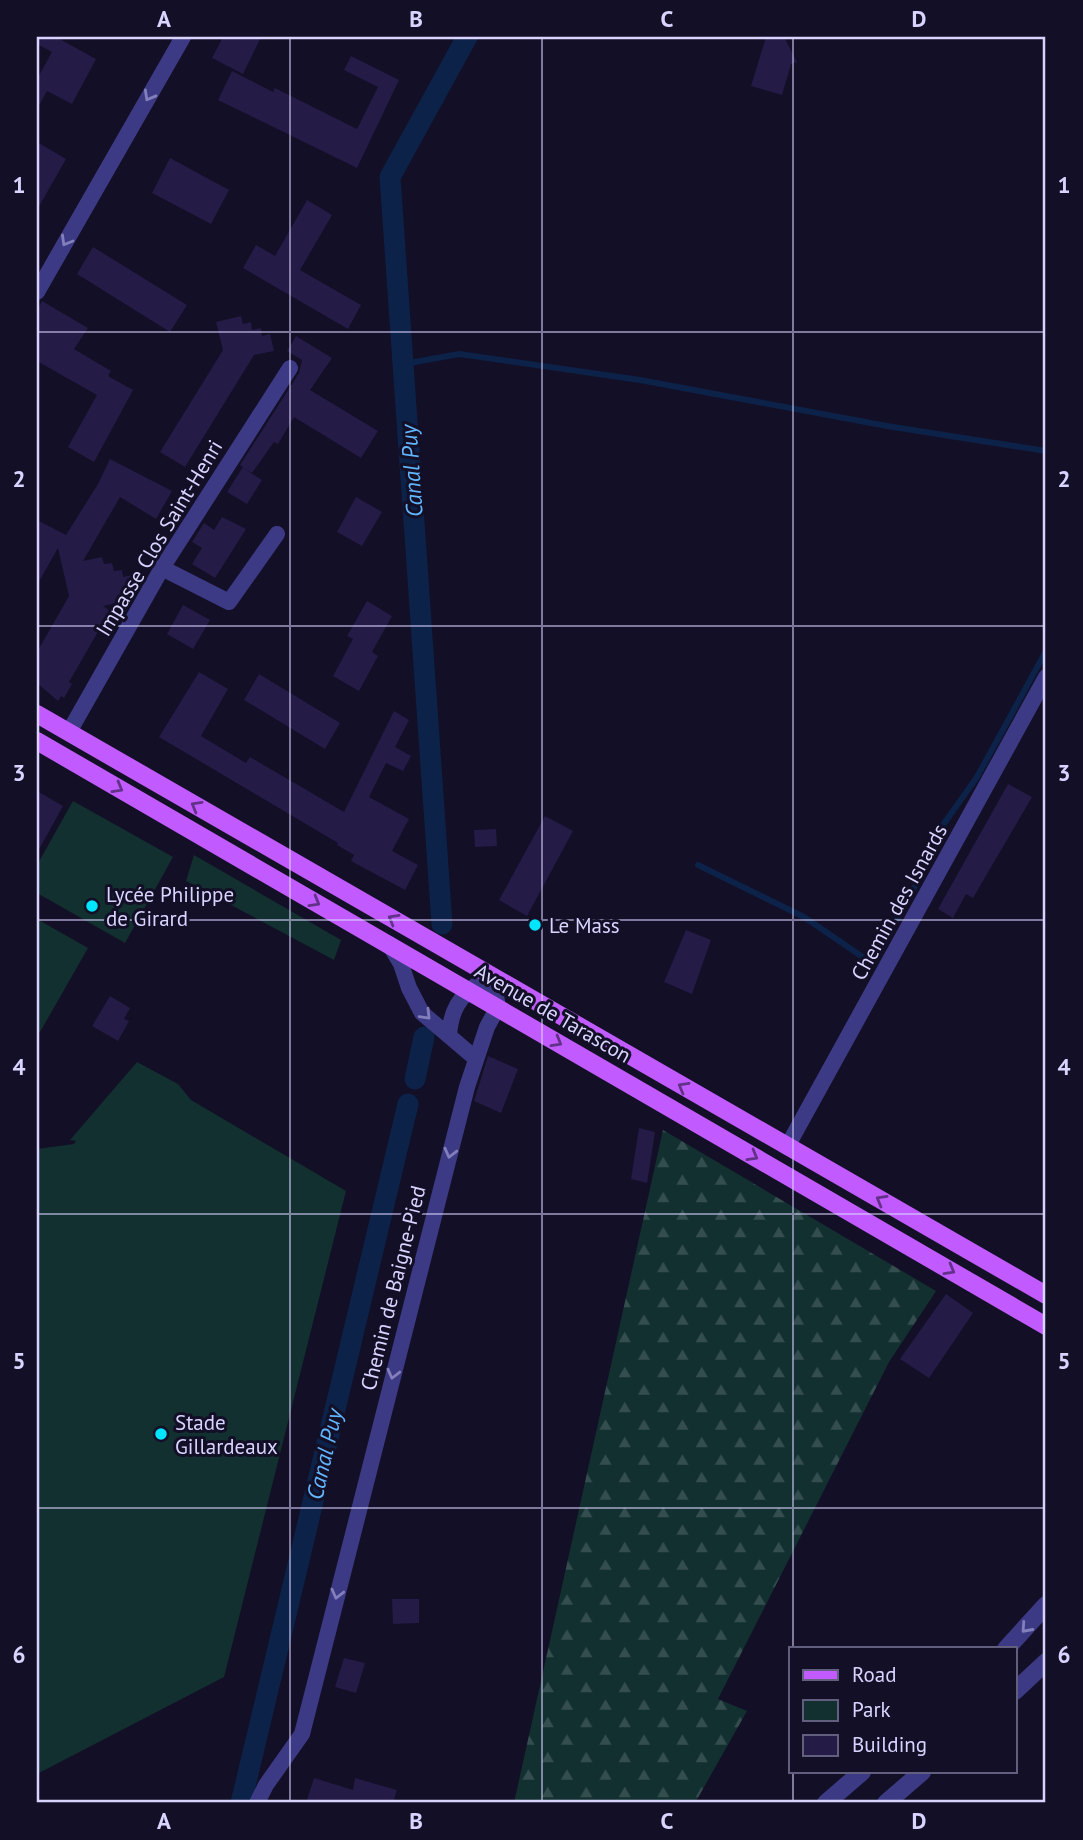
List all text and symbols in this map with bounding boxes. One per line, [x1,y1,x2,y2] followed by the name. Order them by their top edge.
[157,4,171,33] text: A
[409,4,423,33] text: B
[661,4,674,33] text: C
[912,4,926,33] text: D
[144,89,157,102] one-way arrow
[12,170,26,199] text: 1
[1057,170,1071,199] text: 1
[61,233,74,246] one-way arrow
[393,422,429,518] water label: Canal Puy
[90,435,228,641] street label: Impasse Clos Saint-Henri
[12,464,26,493] text: 2
[1057,464,1071,493] text: 2
[12,758,26,787] text: 3
[1057,758,1071,787] text: 3
[110,780,123,793] one-way arrow
[191,801,203,814] one-way arrow
[845,819,953,985] street label: Chemin des Isnards
[106,881,234,932] place label: Lycée Philippe de Girard
[307,894,320,907] one-way arrow
[84,898,100,914] marker: Lycée Philippe de Girard
[549,912,620,939] place label: Le Mass
[388,914,401,927] one-way arrow
[527,917,543,933] marker: Le Mass
[470,957,636,1069] street label: Avenue de Tarascon
[417,1006,430,1019] one-way arrow
[549,1034,562,1047] one-way arrow
[12,1052,26,1081] text: 4
[1057,1052,1071,1081] text: 4
[678,1082,691,1095] one-way arrow
[443,1147,458,1159] one-way arrow
[746,1148,759,1161] one-way arrow
[354,1183,432,1393] street label: Chemin de Baigne-Pied
[875,1195,888,1208] one-way arrow
[943,1262,956,1275] one-way arrow
[12,1346,26,1375] text: 5
[1057,1346,1071,1375] text: 5
[387,1367,401,1379] one-way arrow
[299,1404,349,1502] water label: Canal Puy
[175,1409,278,1460] place label: Stade Gillardeaux
[153,1426,169,1442] marker: Stade Gillardeaux
[331,1588,345,1600] one-way arrow
[1022,1620,1035,1633] one-way arrow
[12,1640,26,1669] text: 6
[1057,1640,1071,1669] text: 6
[789,1647,1016,1773] legend
[852,1661,896,1688] text: Road
[852,1696,891,1723] text: Park
[852,1731,927,1758] text: Building
[157,1806,171,1835] text: A
[409,1806,423,1835] text: B
[661,1806,674,1835] text: C
[912,1806,926,1835] text: D

